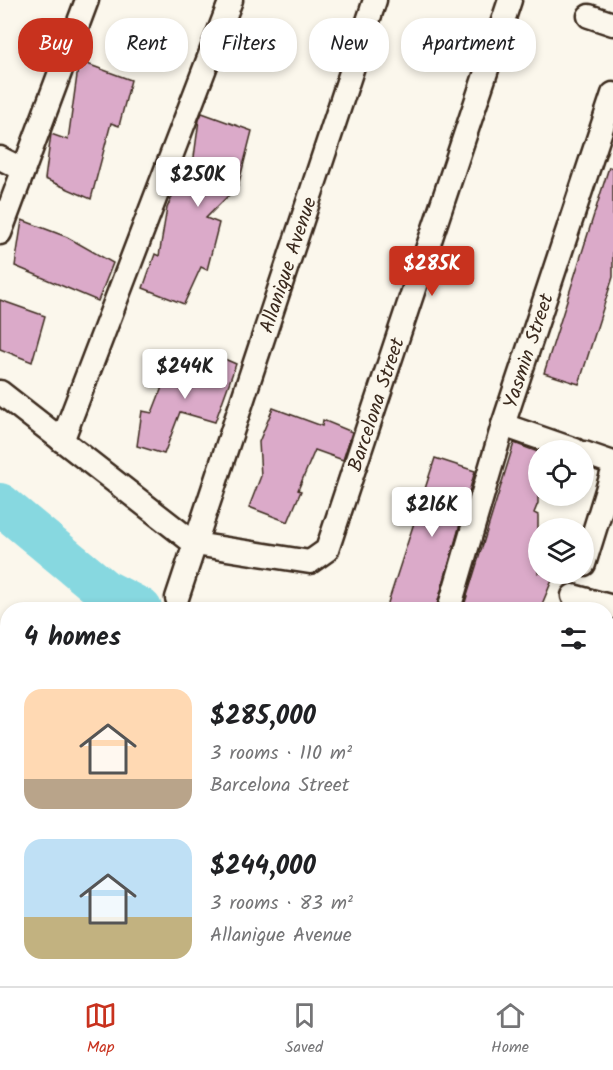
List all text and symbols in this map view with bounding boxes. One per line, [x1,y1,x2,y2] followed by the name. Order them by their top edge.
[18,18,93,72] chip: Buy
[105,18,188,72] chip: Rent
[200,18,297,72] chip: Filters
[309,18,389,72] chip: New
[401,18,536,72] chip: Apartment
[156,157,240,208] pin: $250K
[170,160,226,192] text: $250K
[252,193,327,338] street label: Allanigue Avenue
[390,246,474,297] pin: $285K
[403,249,461,281] text: $285K
[496,289,564,413] street label: Yasmin Street
[340,333,415,476] street label: Barcelona Street
[143,349,227,400] pin: $244K
[156,352,214,384] text: $244K
[528,440,594,584] map controls
[528,440,594,506] button: locate
[390,487,474,538] pin: $216K
[406,490,458,522] text: $216K
[528,518,594,584] button: layers
[24,617,121,659] text: 4 homes
[557,622,590,655] icon: filters
[210,696,316,738] text: $285,000
[72,713,144,785] icon: home
[210,738,352,770] text: 3 rooms · 110 m²
[210,770,349,802] text: Barcelona Street
[210,846,316,888] text: $244,000
[72,863,144,935] icon: home
[210,888,353,920] text: 3 rooms · 83 m²
[210,920,352,952] text: Allanigue Avenue
[84,999,117,1060] tab: Map
[285,999,323,1060] tab: Saved
[491,999,529,1060] tab: Home

